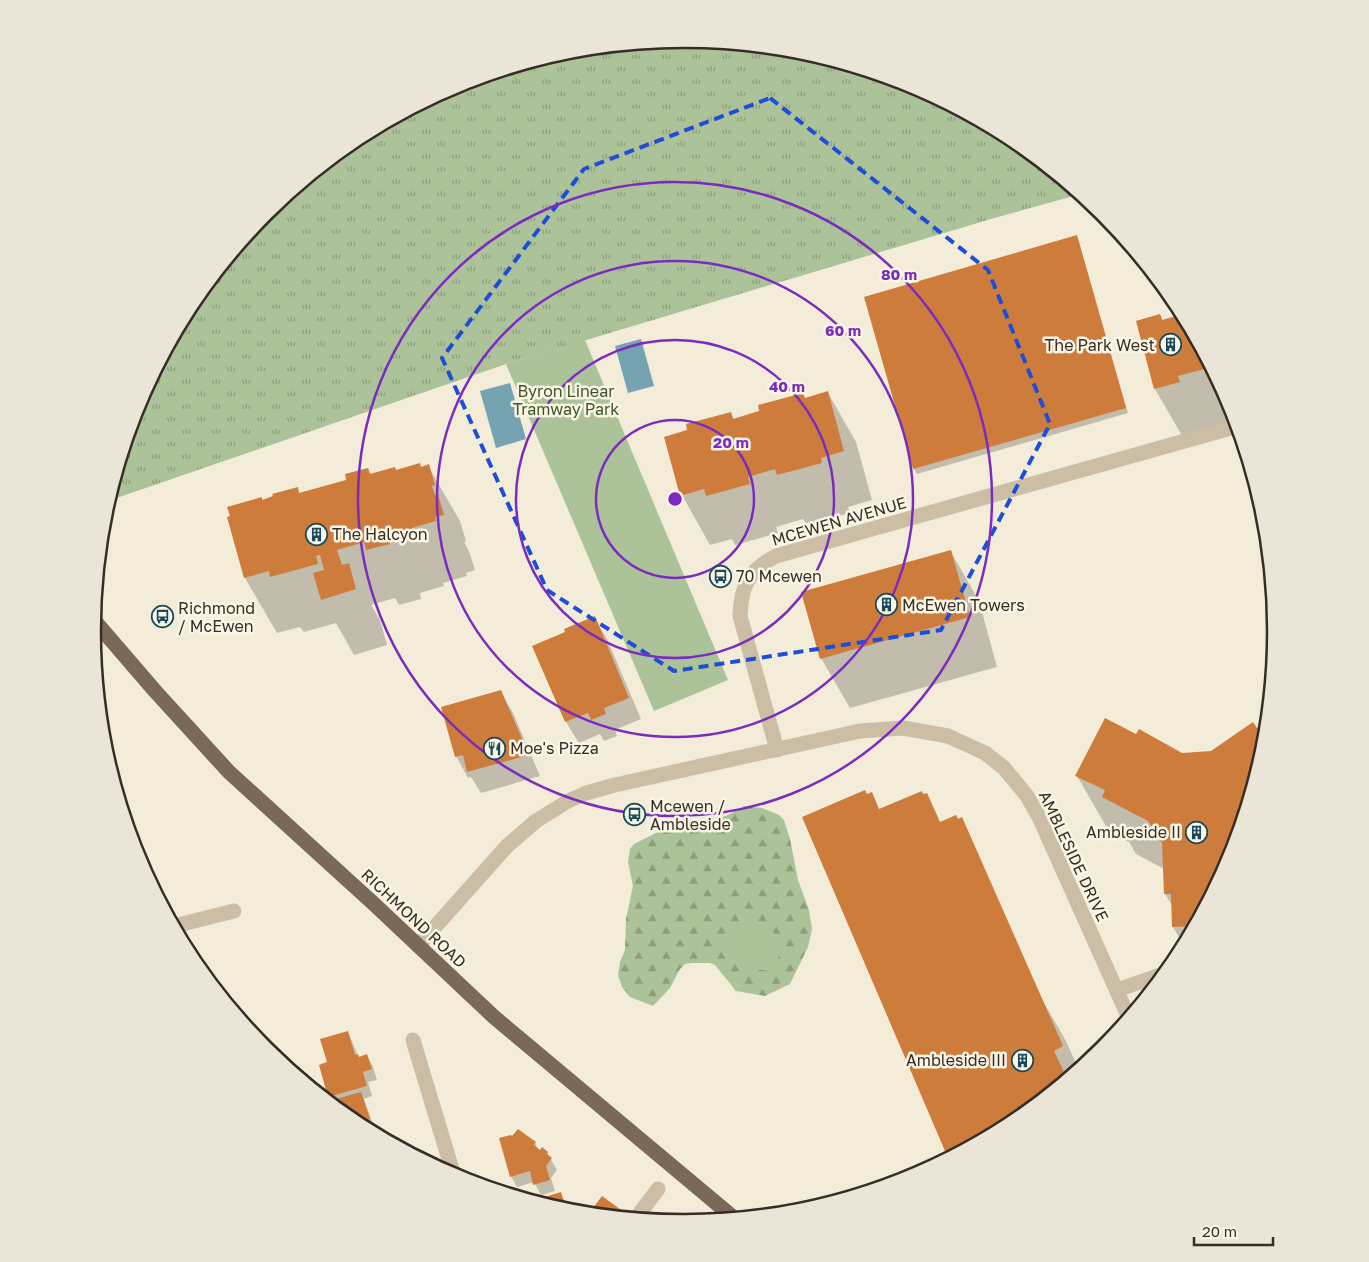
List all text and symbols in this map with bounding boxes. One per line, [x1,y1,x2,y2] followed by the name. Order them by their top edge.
[881,265,917,283] text: 80 m
[825,321,861,339] text: 60 m
[1159,333,1183,357] building icon: The Park West
[1044,335,1155,355] place label: The Park West
[769,377,805,395] text: 40 m
[513,381,619,419] park label: Byron Linear Tramway Park
[713,433,749,451] text: 20 m
[666,490,684,508] centre of rings
[769,492,909,550] street label: MCEWEN AVENUE
[304,522,328,546] building icon: The Halcyon
[332,524,428,544] place label: The Halcyon
[708,564,732,588] bus stop icon: 70 Mcewen
[736,566,822,586] place label: 70 Mcewen
[874,593,898,617] building icon: McEwen Towers
[902,595,1025,615] place label: McEwen Towers
[178,598,255,636] place label: Richmond / McEwen
[150,605,174,629] bus stop icon: Richmond / McEwen
[482,736,506,760] restaurant icon: Moe's Pizza
[510,738,599,758] place label: Moe's Pizza
[1035,787,1113,925] street label: AMBLESIDE DRIVE
[650,796,731,834] place label: Mcewen / Ambleside
[622,803,646,827] bus stop icon: Mcewen / Ambleside
[1185,820,1209,844] building icon: Ambleside II
[1086,822,1181,842] place label: Ambleside II
[357,864,471,972] street label: RICHMOND ROAD
[1010,1048,1034,1072] building icon: Ambleside III
[906,1050,1006,1070] place label: Ambleside III
[1194,1214,1273,1246] scale bar
[1202,1222,1237,1240] text: 20 m

